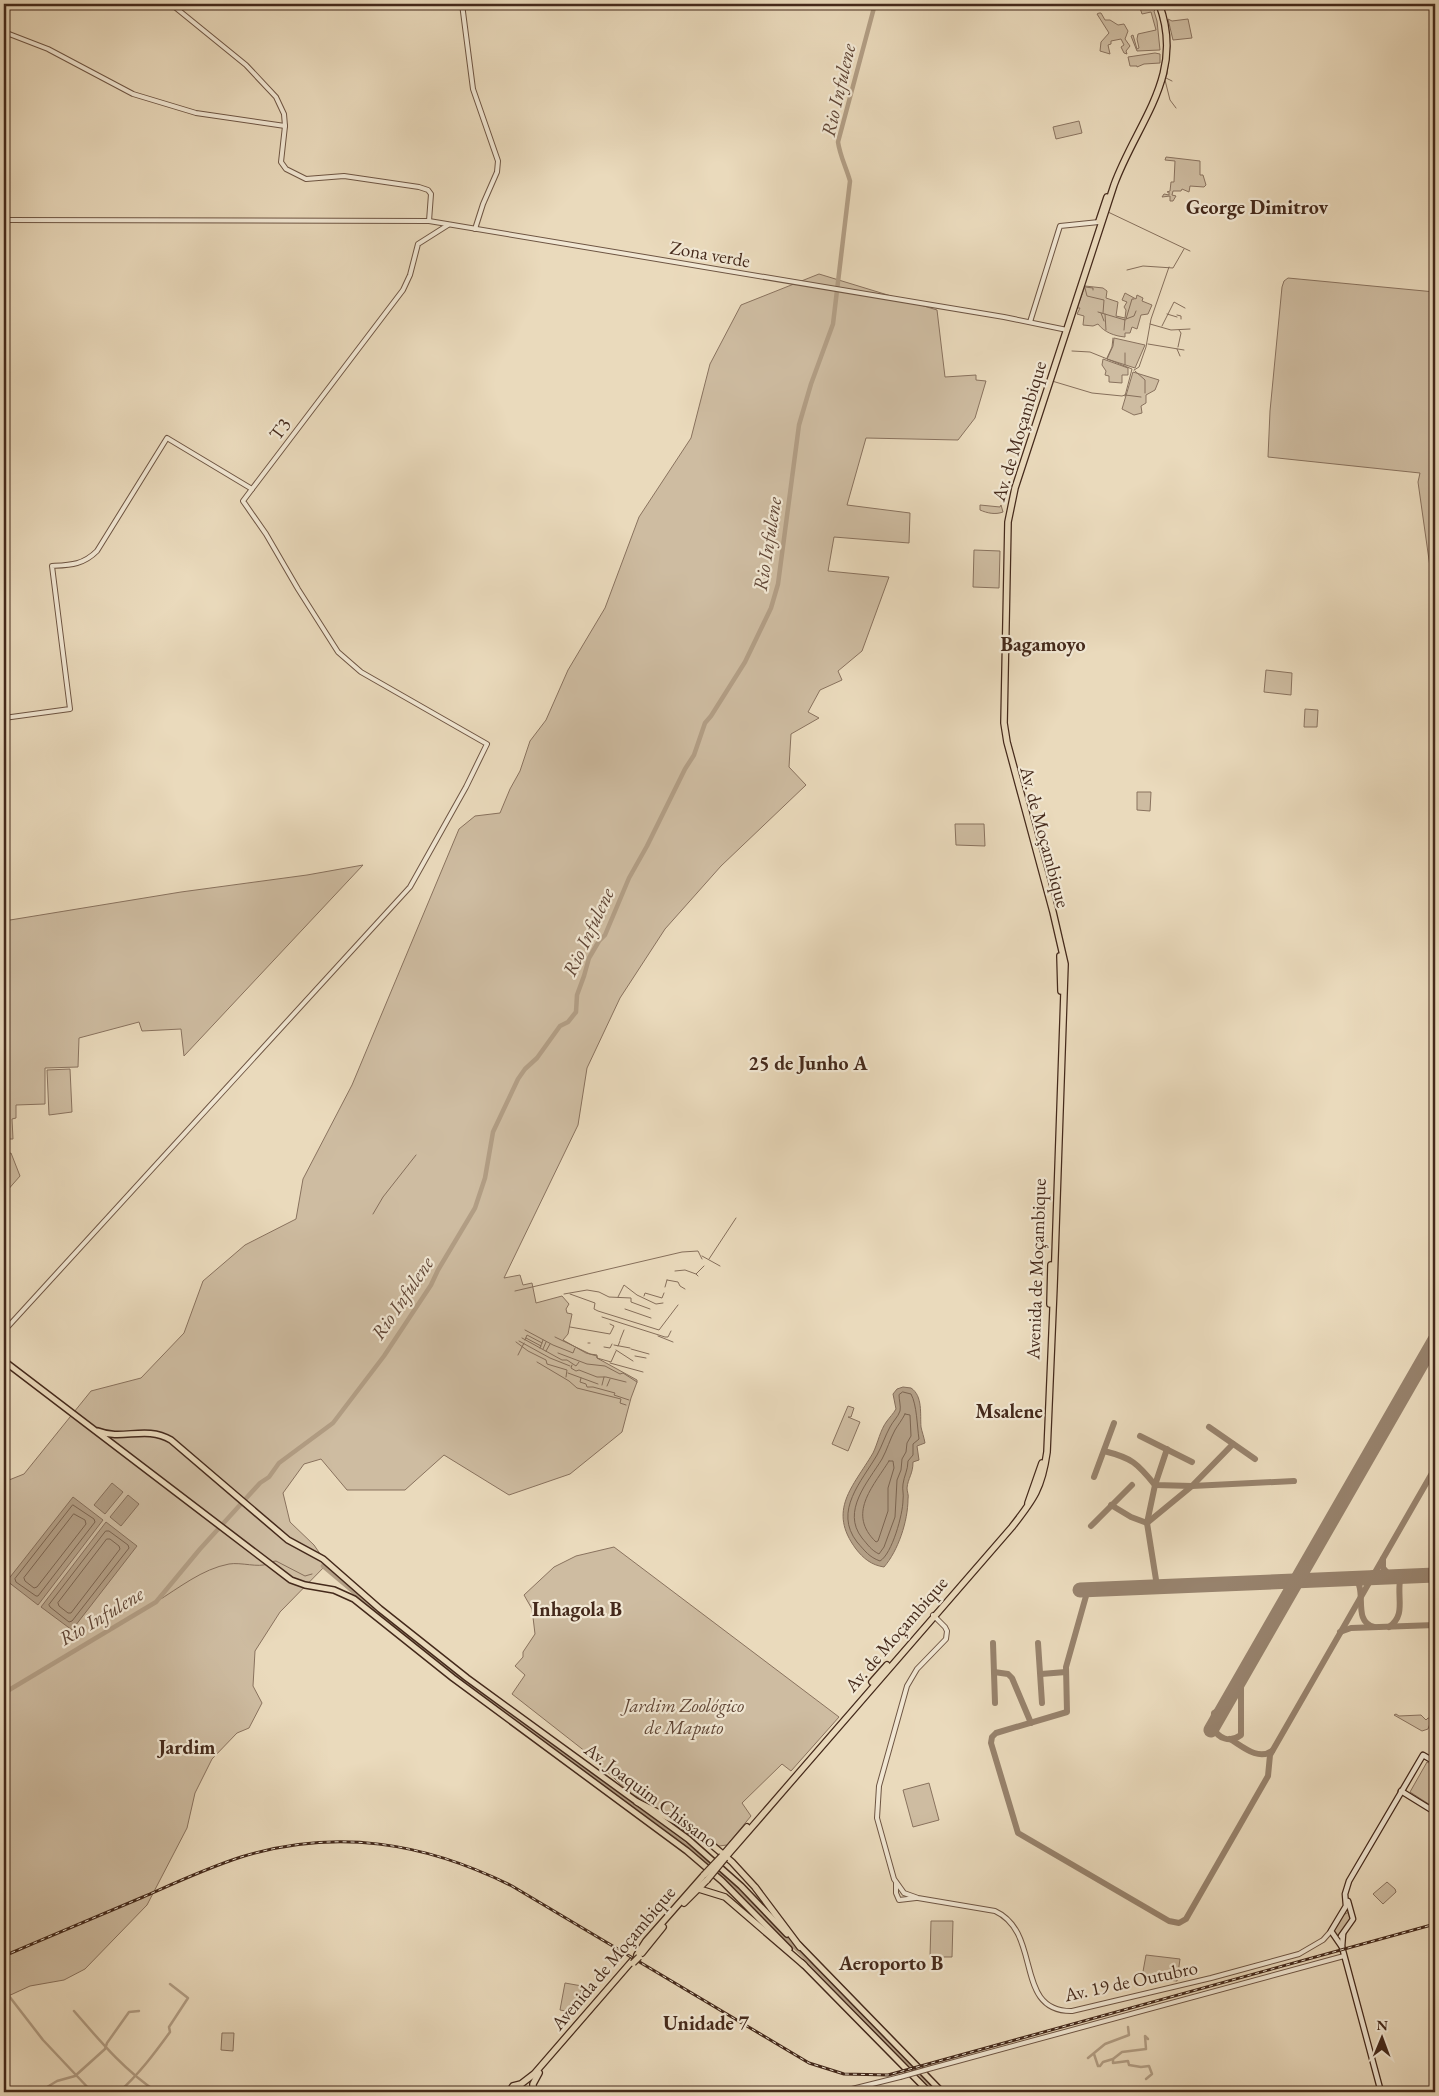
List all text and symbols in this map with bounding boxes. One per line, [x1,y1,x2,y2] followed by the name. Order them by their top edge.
[815,41,861,139] water label: Rio Infulene
[1186,194,1328,220] district label: George Dimitrov
[668,235,752,273] street label: Zona verde
[985,358,1052,505] street label: Av. de Moçambique
[263,413,297,445] street label: T3
[747,495,787,593] water label: Rio Infulene
[1000,631,1086,657] district label: Bagamoyo
[1014,763,1076,911] street label: Av. de Moçambique
[556,883,620,980] water label: Rio Infulene
[748,1050,868,1076] district label: 25 de Junho A
[1020,1178,1052,1361] street label: Avenida de Moçambique
[365,1251,439,1344] water label: Rio Infulene
[975,1398,1043,1424] district label: Msalene
[838,1571,953,1698] street label: Av. de Moçambique
[54,1580,148,1652] water label: Rio Infulene
[532,1596,622,1622] district label: Inhagola B
[620,1693,744,1740] park label: Jardim Zoológico de Maputo
[157,1734,215,1760] district label: Jardim
[579,1736,723,1853] street label: Av. Joaquim Chissano
[545,1881,681,2036] street label: Avenida de Moçambique
[838,1950,943,1976] district label: Aeroporto B
[1061,1955,1200,2008] street label: Av. 19 de Outubro
[663,2010,749,2036] district label: Unidade 7
[1356,2014,1406,2064] north arrow
[1376,2016,1389,2034] text: N

